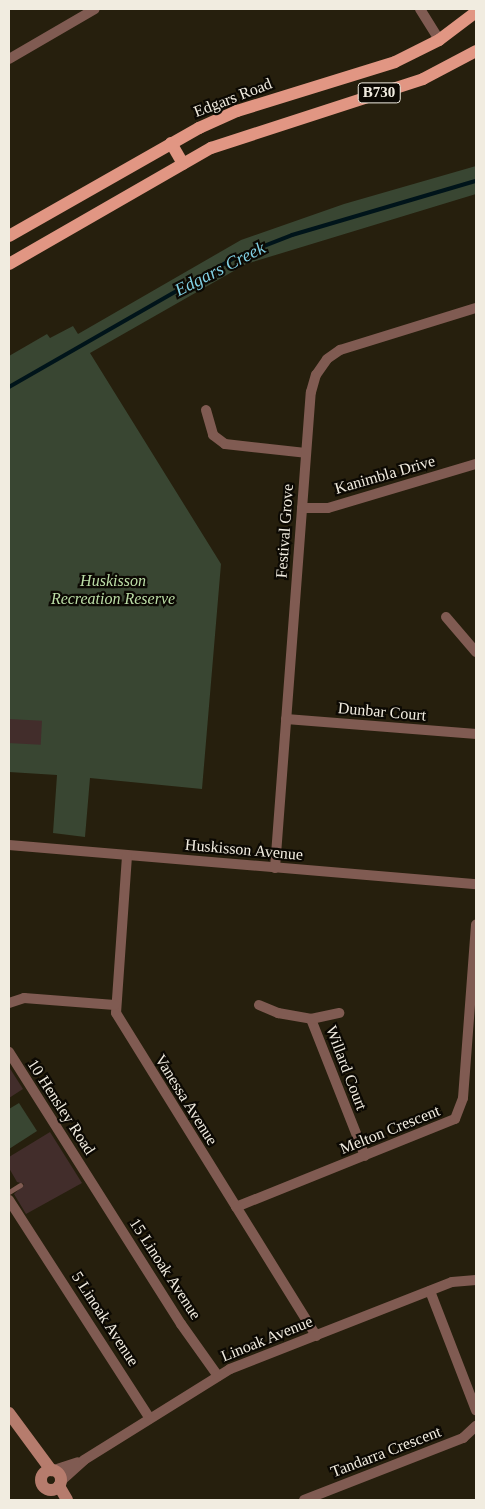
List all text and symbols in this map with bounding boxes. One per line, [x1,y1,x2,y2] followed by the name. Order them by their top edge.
[191,74,275,122] street label: Edgars Road
[356,80,402,106] road number: B730
[171,237,269,301] water label: Edgars Creek
[333,452,437,498] street label: Kanimbla Drive
[272,483,298,579] street label: Festival Grove
[51,571,175,609] park label: Huskisson Recreation Reserve
[337,699,427,725] street label: Dunbar Court
[184,835,304,865] street label: Huskisson Avenue
[321,1023,371,1113] street label: Willard Court
[150,1051,222,1149] street label: Vanessa Avenue
[23,1056,99,1158] street label: 10 Hensley Road
[337,1101,443,1159] street label: Melton Crescent
[125,1214,205,1324] street label: 15 Linoak Avenue
[67,1268,143,1370] street label: 5 Linoak Avenue
[218,1312,316,1366] street label: Linoak Avenue
[328,1422,444,1482] street label: Tandarra Crescent

